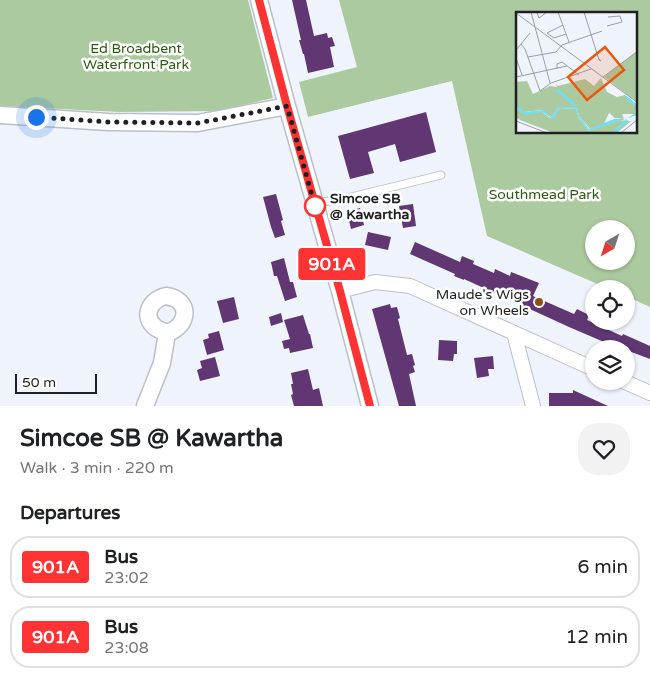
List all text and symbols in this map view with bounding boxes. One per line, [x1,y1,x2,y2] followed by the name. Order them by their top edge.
[516,12,638,134] inset map
[83,40,189,73] park label: Ed Broadbent Waterfront Park
[24,105,49,130] your location
[489,186,600,203] park label: Southmead Park
[330,190,409,223] place label: Simcoe SB @ Kawartha
[304,195,326,217] marker: Simcoe SB @ Kawartha
[585,220,635,270] north arrow
[585,220,635,390] map controls
[297,248,367,280] line badge: 901A
[308,253,356,275] text: 901A
[585,280,635,330] button: locate
[436,286,529,319] place label: Maude's Wigs on Wheels
[533,296,545,308] marker: Maude's Wigs on Wheels
[585,340,635,390] button: layers
[15,371,98,394] scale bar
[22,374,56,391] text: 50 m
[578,423,630,475] button: heart
[20,424,283,453] text: Simcoe SB @ Kawartha
[20,458,174,478] text: Walk · 3 min · 220 m
[20,502,120,524] text: Departures
[104,546,138,568] text: Bus
[32,556,79,578] text: 901A
[577,556,628,578] text: 6 min
[104,568,149,588] text: 23:02
[104,616,138,638] text: Bus
[32,626,79,648] text: 901A
[565,626,628,648] text: 12 min
[104,638,149,658] text: 23:08

